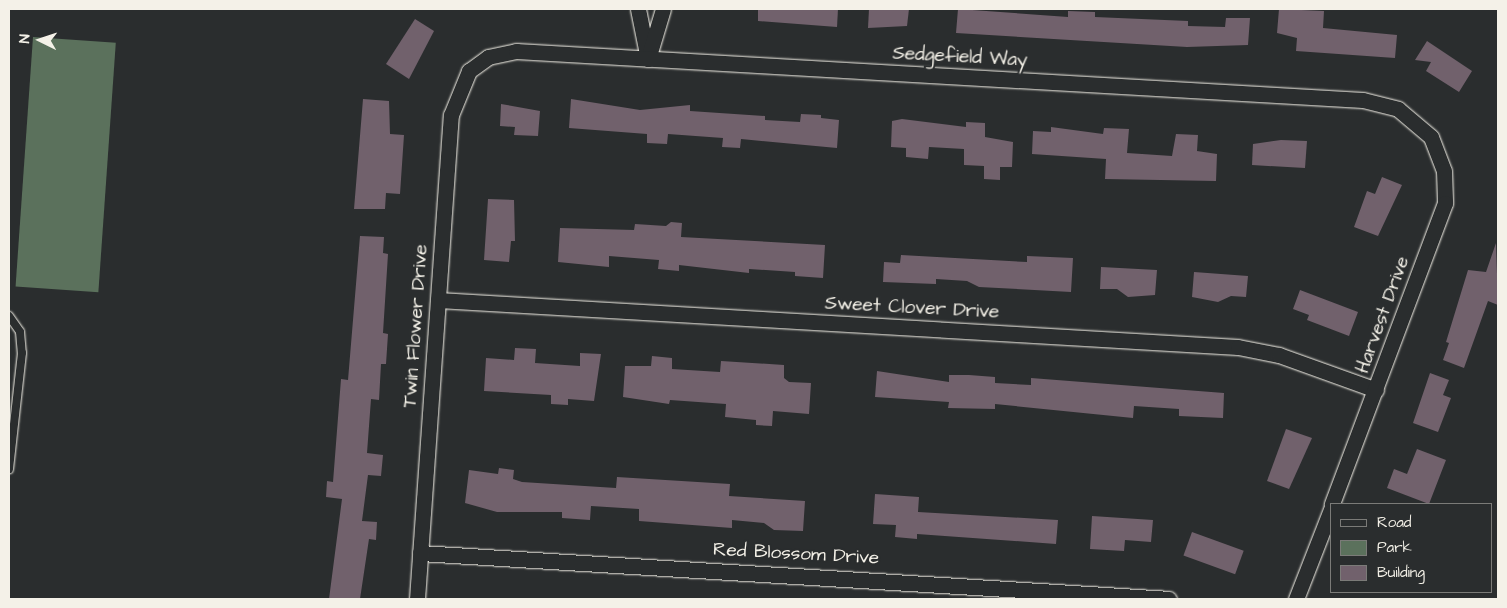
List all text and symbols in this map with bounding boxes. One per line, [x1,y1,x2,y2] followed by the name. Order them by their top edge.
[15,15,65,65] north arrow
[15,34,35,44] text: N
[892,42,1028,72] street label: Sedgefield Way
[399,244,433,408] street label: Twin Flower Drive
[1351,254,1415,376] street label: Harvest Drive
[824,292,1000,324] street label: Sweet Clover Drive
[1330,503,1492,593] legend
[1377,512,1411,533] text: Road
[1377,537,1412,558] text: Park
[712,538,880,570] street label: Red Blossom Drive
[1377,562,1425,583] text: Building

